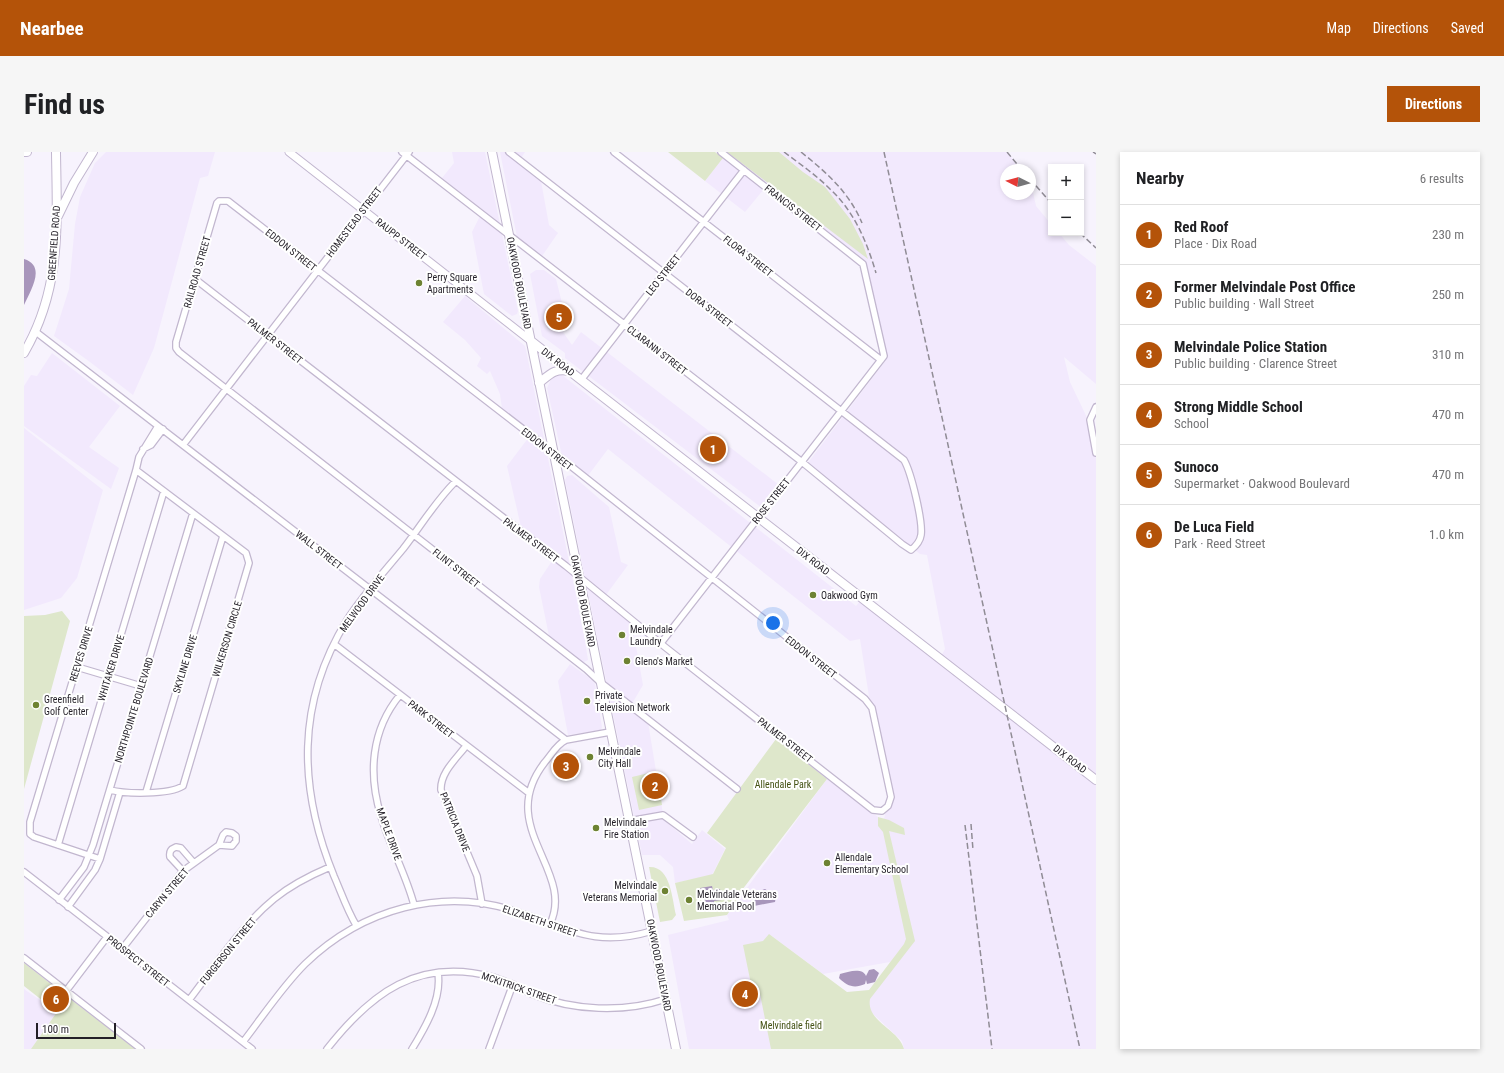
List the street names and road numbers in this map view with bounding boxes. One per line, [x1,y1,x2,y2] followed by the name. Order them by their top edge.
[763,183,823,233] street label: FRANCIS STREET
[324,185,384,259] street label: HOMESTEAD STREET
[46,205,62,281] street label: GREENFIELD ROAD
[374,216,428,262] street label: RAUPP STREET
[263,227,319,273] street label: EDDON STREET
[721,233,775,279] street label: FLORA STREET
[181,235,213,309] street label: RAILROAD STREET
[505,236,533,330] street label: OAKWOOD BOULEVARD
[644,252,682,298] street label: LEO STREET
[684,286,734,330] street label: DORA STREET
[245,316,305,366] street label: PALMER STREET
[625,323,689,377] street label: CLARANN STREET
[539,346,577,378] street label: DIX ROAD
[519,426,575,472] street label: EDDON STREET
[750,476,792,526] street label: ROSE STREET
[501,516,561,564] street label: PALMER STREET
[294,528,344,572] street label: WALL STREET
[794,545,832,577] street label: DIX ROAD
[430,546,482,590] street label: FLINT STREET
[569,554,597,648] street label: OAKWOOD BOULEVARD
[337,572,387,634] street label: MELWOOD DRIVE
[210,600,244,678] street label: WILKERSON CIRCLE
[67,625,95,683] street label: REEVES DRIVE
[96,633,126,703] street label: WHITAKER DRIVE
[171,633,199,695] street label: SKYLINE DRIVE
[783,634,839,680] street label: EDDON STREET
[113,656,155,764] street label: NORTHPOINTE BOULEVARD
[406,698,456,740] street label: PARK STREET
[755,715,815,765] street label: PALMER STREET
[1051,743,1089,775] street label: DIX ROAD
[438,791,472,853] street label: PATRICIA DRIVE
[374,806,404,862] street label: MAPLE DRIVE
[143,866,191,920] street label: CARYN STREET
[501,903,579,939] street label: ELIZABETH STREET
[198,915,258,987] street label: FURGERSON STREET
[645,918,673,1012] street label: OAKWOOD BOULEVARD
[105,933,171,989] street label: PROSPECT STREET
[480,970,558,1006] street label: MCKITRICK STREET

